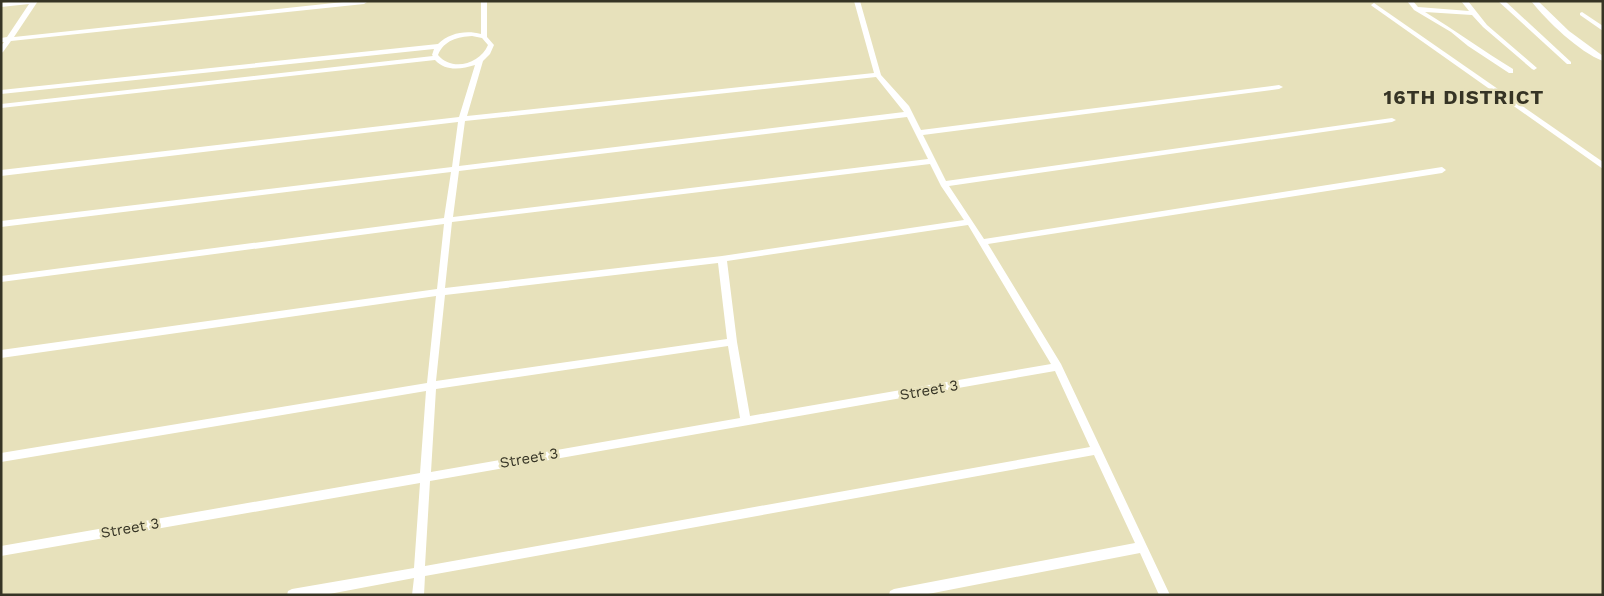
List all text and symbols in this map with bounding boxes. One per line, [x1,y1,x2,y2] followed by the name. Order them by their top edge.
[1384,85,1544,109] district label: 16TH DISTRICT
[898,376,960,404] street label: Street 3
[498,444,560,472] street label: Street 3
[99,514,161,542] street label: Street 3

